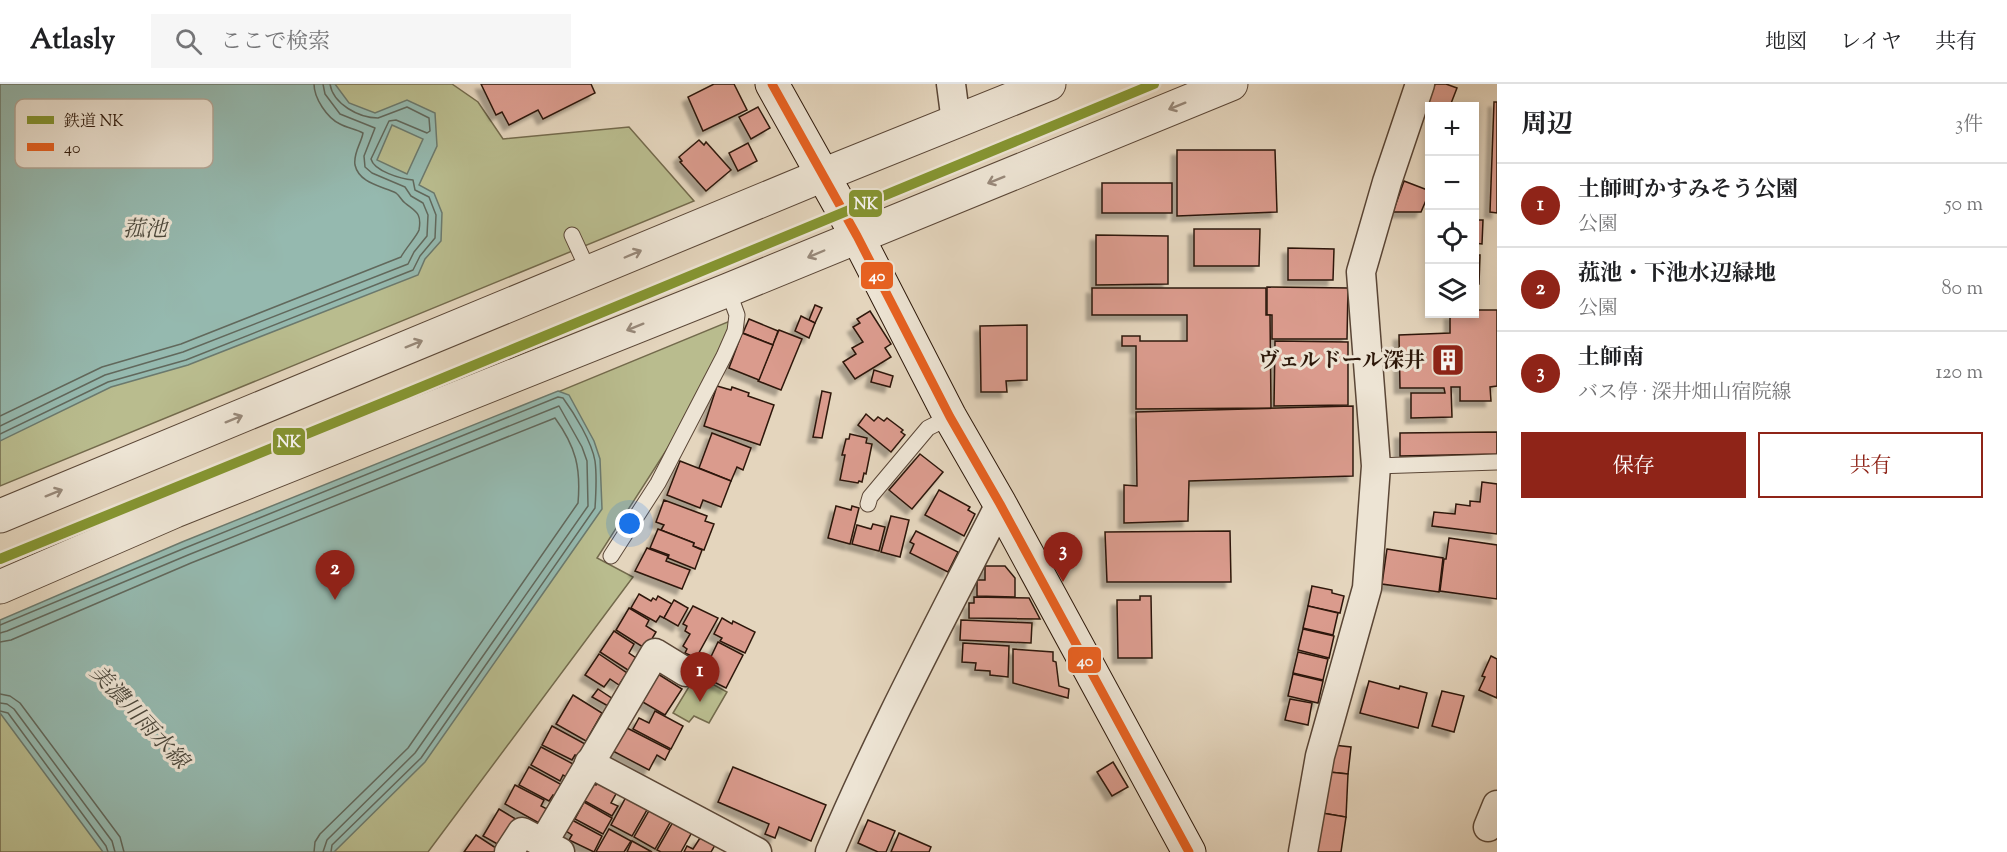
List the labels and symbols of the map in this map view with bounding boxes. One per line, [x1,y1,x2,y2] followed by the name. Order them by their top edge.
[15,99,213,168] legend
[1168,101,1186,112] one-way arrow
[63,111,124,134] text: 鉄道 NK
[64,138,80,161] text: 40
[987,175,1006,186] one-way arrow
[848,189,883,218] line badge: NK
[854,194,879,217] text: NK
[123,215,170,247] water label: 菰池
[624,248,642,259] one-way arrow
[807,249,825,260] one-way arrow
[860,261,894,290] line badge: 40
[868,266,886,289] text: 40
[626,322,645,333] one-way arrow
[405,338,423,349] one-way arrow
[1430,342,1466,378] building icon: ヴェルドール深井
[1258,347,1425,377] place label: ヴェルドール深井
[225,413,243,424] one-way arrow
[272,427,306,456] line badge: NK
[277,432,302,455] text: NK
[44,487,63,498] one-way arrow
[615,509,644,538] your location
[1044,532,1082,582] pin: 3
[316,550,354,600] pin: 2
[1067,646,1102,674] line badge: 40
[1076,651,1094,674] text: 40
[680,652,720,702] pin: 1
[81,659,197,779] water label: 美濃川雨水線

